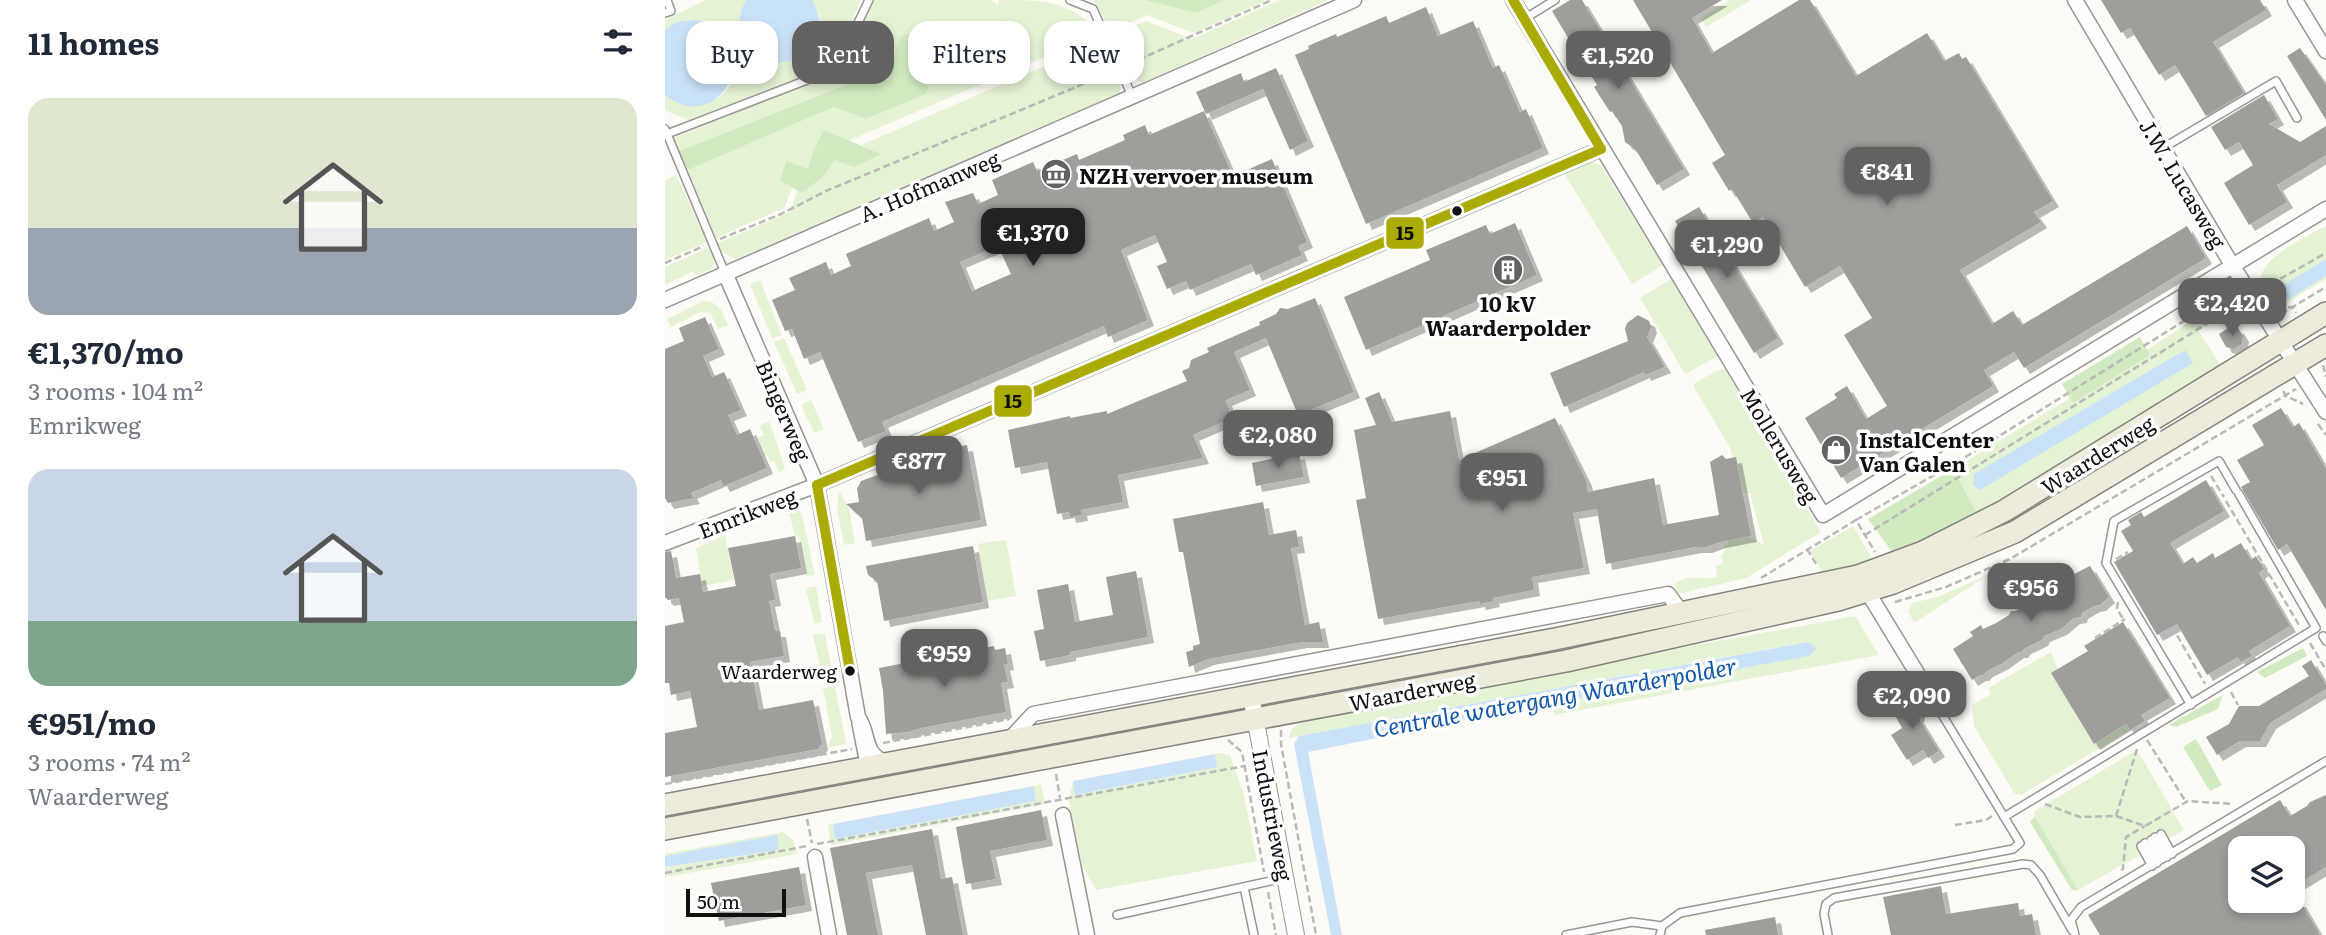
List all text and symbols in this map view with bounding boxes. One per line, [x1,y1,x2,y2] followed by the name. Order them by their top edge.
[28,20,159,64] text: 11 homes
[686,21,778,84] chip: Buy
[792,21,894,84] chip: Rent
[908,21,1030,84] chip: Filters
[1044,21,1144,84] chip: New
[599,23,637,61] icon: filters
[1561,32,1675,91] pin: €1,520
[1582,37,1654,71] text: €1,520
[2133,112,2235,254] street label: J.W. Lucasweg
[854,141,1004,228] street label: A. Hofmanweg
[270,144,396,270] icon: home
[1846,148,1928,207] pin: €841
[1861,153,1913,187] text: €841
[1039,157,1073,191] museum icon: NZH vervoer museum
[1079,159,1313,190] place label: NZH vervoer museum
[1450,204,1464,218] unlabelled marker
[976,208,1090,268] pin: €1,370
[997,214,1069,248] text: €1,370
[1385,216,1425,250] line badge: 15
[1396,218,1414,246] text: 15
[1670,220,1784,280] pin: €1,290
[1691,226,1763,260] text: €1,290
[1491,253,1525,287] building icon: 10 kV Waarderpolder
[2175,278,2289,338] pin: €2,420
[2194,284,2270,318] text: €2,420
[1425,287,1591,342] place label: 10 kV Waarderpolder
[28,329,184,373] text: €1,370/mo
[750,355,820,466] street label: Bingerweg
[28,373,203,407] text: 3 rooms · 104 m²
[1734,381,1828,509] street label: Mollerusweg
[993,384,1033,418] line badge: 15
[1004,386,1022,414] text: 15
[28,407,141,441] text: Emrikweg
[2034,407,2160,501] street label: Waarderweg
[1221,410,1335,470] pin: €2,080
[1239,416,1317,450] text: €2,080
[1859,423,1994,478] place label: InstalCenter Van Galen
[1819,433,1853,467] shop icon: InstalCenter Van Galen
[878,436,960,496] pin: €877
[892,442,946,476] text: €877
[1461,454,1543,513] pin: €951
[1476,459,1528,493] text: €951
[693,479,801,545] street label: Emrikweg
[270,515,396,641] icon: home
[1990,564,2072,623] pin: €956
[2003,569,2059,603] text: €956
[903,630,985,689] pin: €959
[917,635,971,669] text: €959
[1371,647,1739,745] water label: Centrale watergang Waarderpolder
[721,657,837,685] place label: Waarderweg
[1346,662,1478,717] street label: Waarderweg
[843,664,857,678] marker: Waarderweg
[1855,672,1969,731] pin: €2,090
[1873,677,1951,711] text: €2,090
[28,700,156,744] text: €951/mo
[28,744,191,778] text: 3 rooms · 74 m²
[1246,747,1302,884] street label: Industrieweg
[28,778,169,812] text: Waarderweg
[2228,836,2305,913] map controls
[2228,836,2305,913] button: layers
[686,886,786,918] scale bar
[697,887,740,915] text: 50 m

